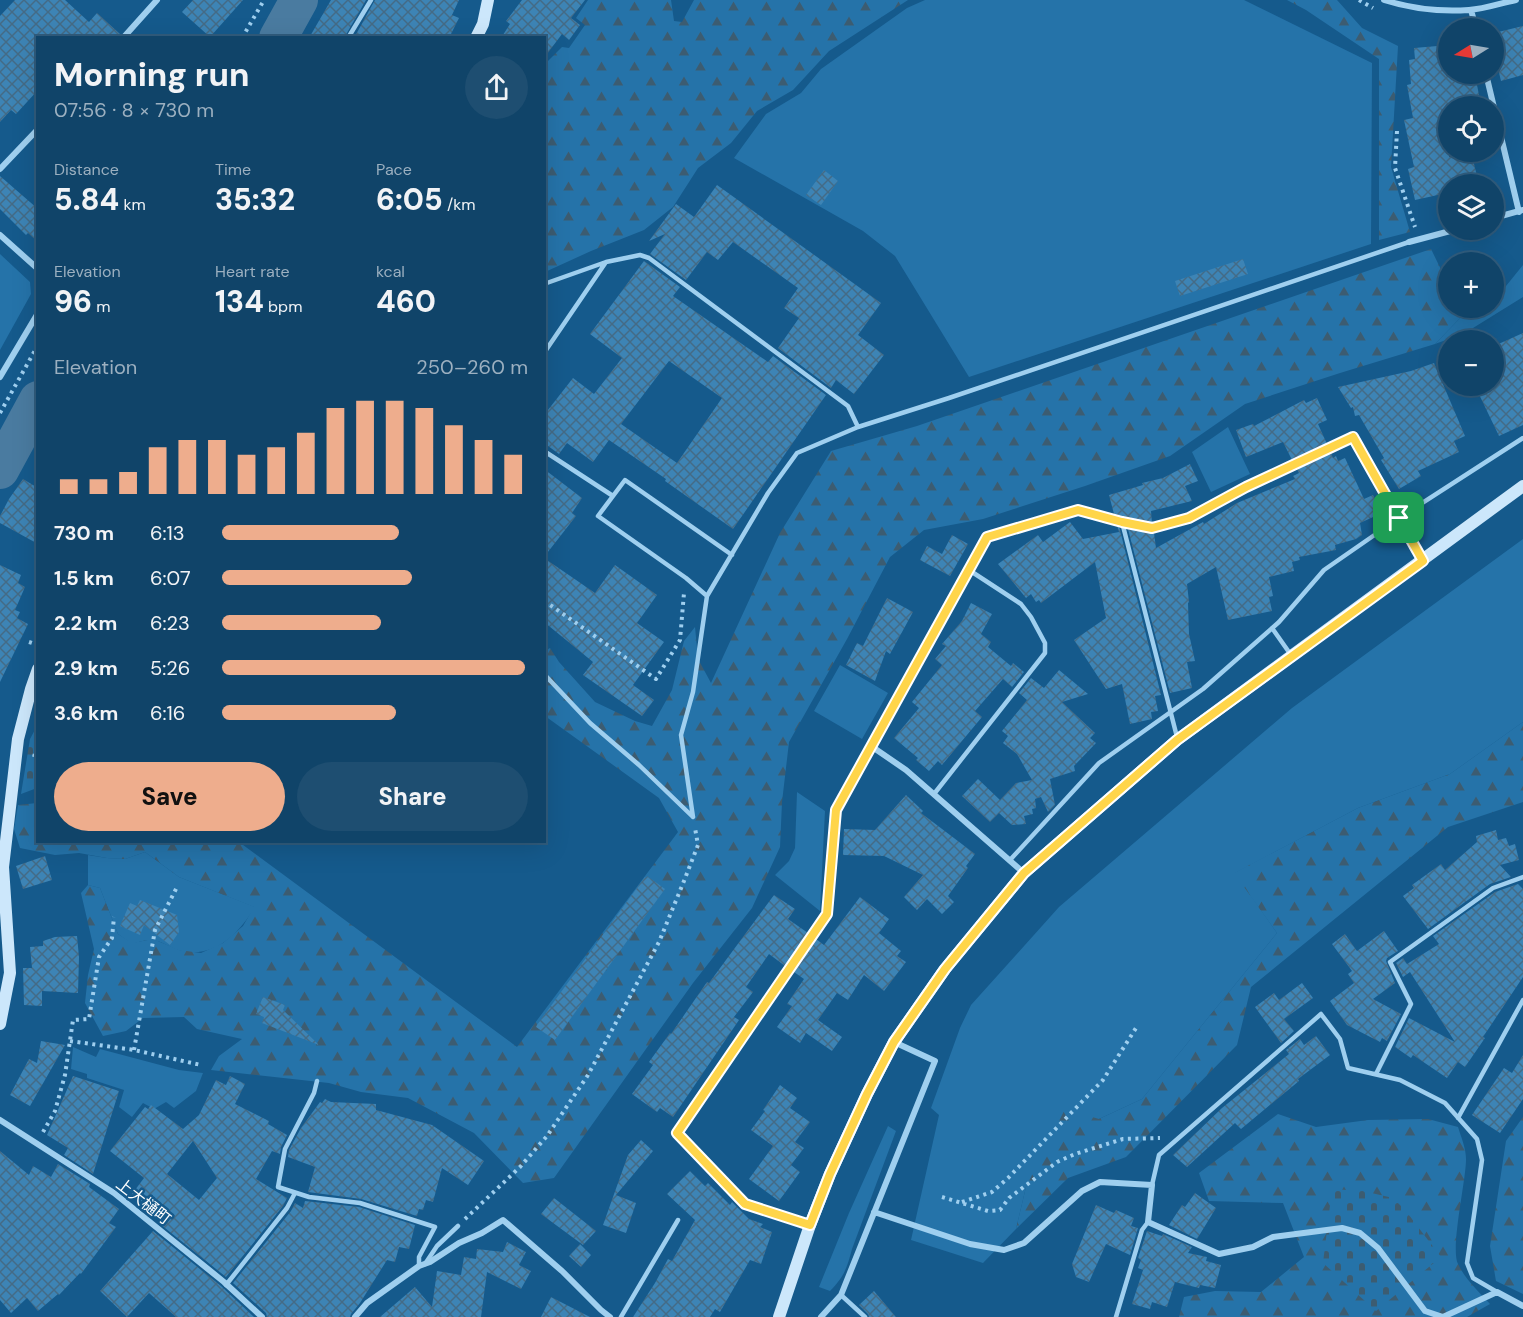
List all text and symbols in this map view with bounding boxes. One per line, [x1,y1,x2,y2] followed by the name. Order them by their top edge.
[1438,18,1504,84] north arrow
[1438,18,1504,396] map controls
[54,53,249,96] text: Morning run
[465,56,528,119] button: share
[1438,96,1504,162] button: locate
[54,97,214,123] text: 07:56 · 8 × 730 m
[54,159,119,180] text: Distance
[215,159,251,180] text: Time
[376,159,412,180] text: Pace
[1438,174,1504,240] button: layers
[54,180,119,219] text: 5.84
[215,180,295,219] text: 35:32
[376,180,443,219] text: 6:05
[119,194,146,215] text: km
[443,194,476,215] text: /km
[1438,252,1504,318] button: +
[54,261,121,282] text: Elevation
[215,261,290,282] text: Heart rate
[376,261,405,282] text: kcal
[54,282,92,321] text: 96
[215,282,264,321] text: 134
[376,282,436,321] text: 460
[92,296,111,317] text: m
[264,296,302,317] text: bpm
[1438,330,1504,396] button: −
[54,354,137,380] text: Elevation
[416,354,528,380] text: 250–260 m
[1373,492,1424,543] pin
[1382,501,1415,534] icon: arrive
[54,520,114,546] text: 730 m
[150,520,185,546] text: 6:13
[54,565,114,591] text: 1.5 km
[150,565,191,591] text: 6:07
[54,610,117,636] text: 2.2 km
[150,610,190,636] text: 6:23
[54,655,118,681] text: 2.9 km
[150,655,190,681] text: 5:26
[54,700,118,726] text: 3.6 km
[150,700,185,726] text: 6:16
[54,762,285,831] button: Save
[297,762,528,831] button: Share
[112,1173,175,1229] street label: 上大樋町

